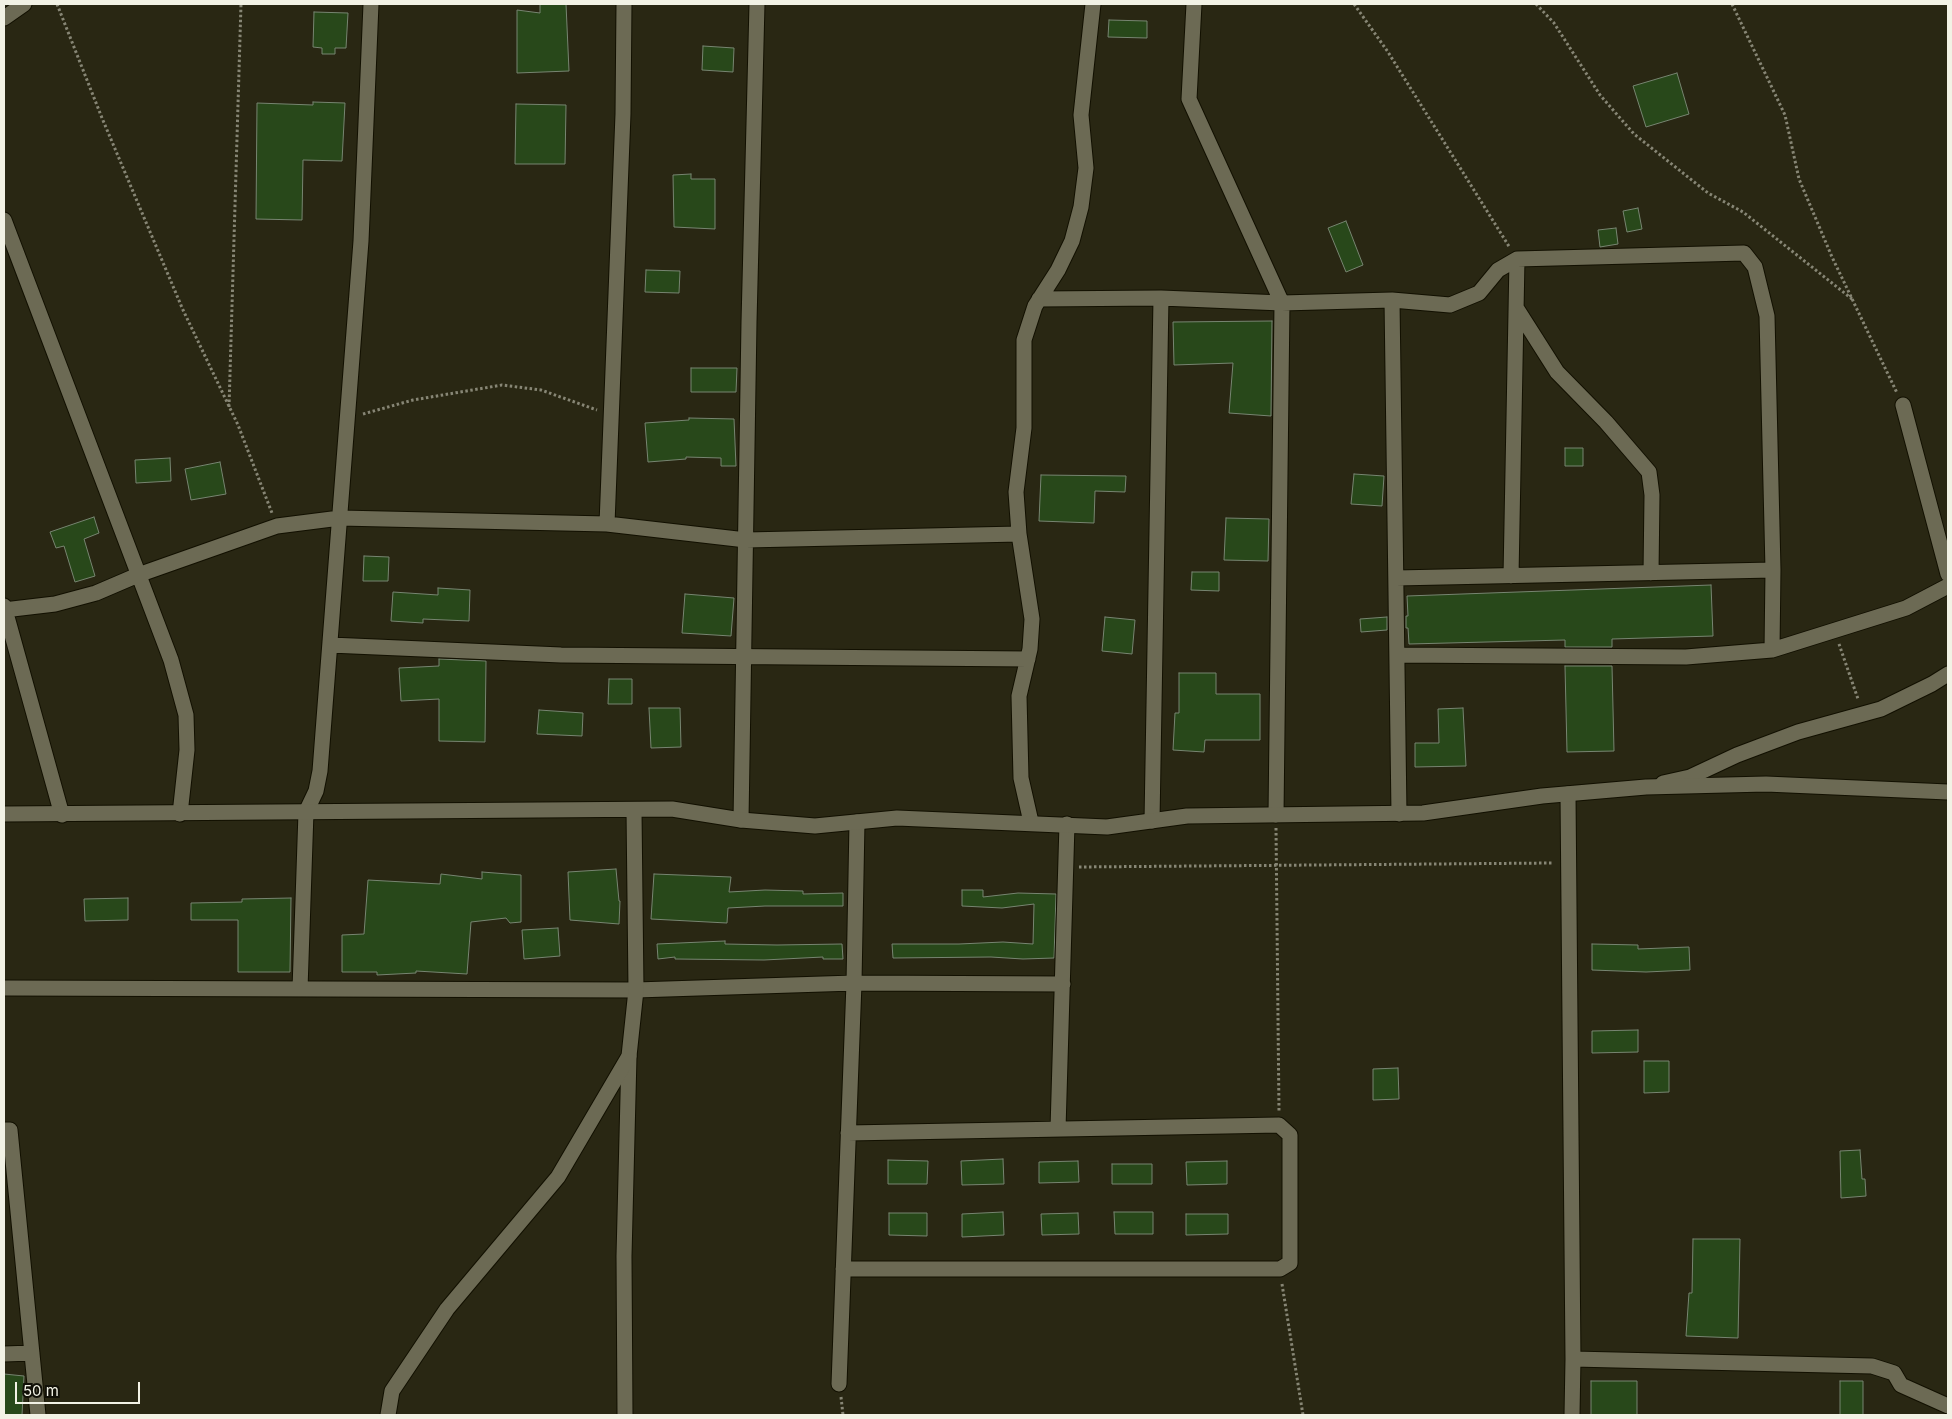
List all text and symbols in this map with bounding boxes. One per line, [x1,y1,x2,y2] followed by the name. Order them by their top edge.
[18,1372,142,1404] scale bar
[23,1381,59,1400] text: 50 m

